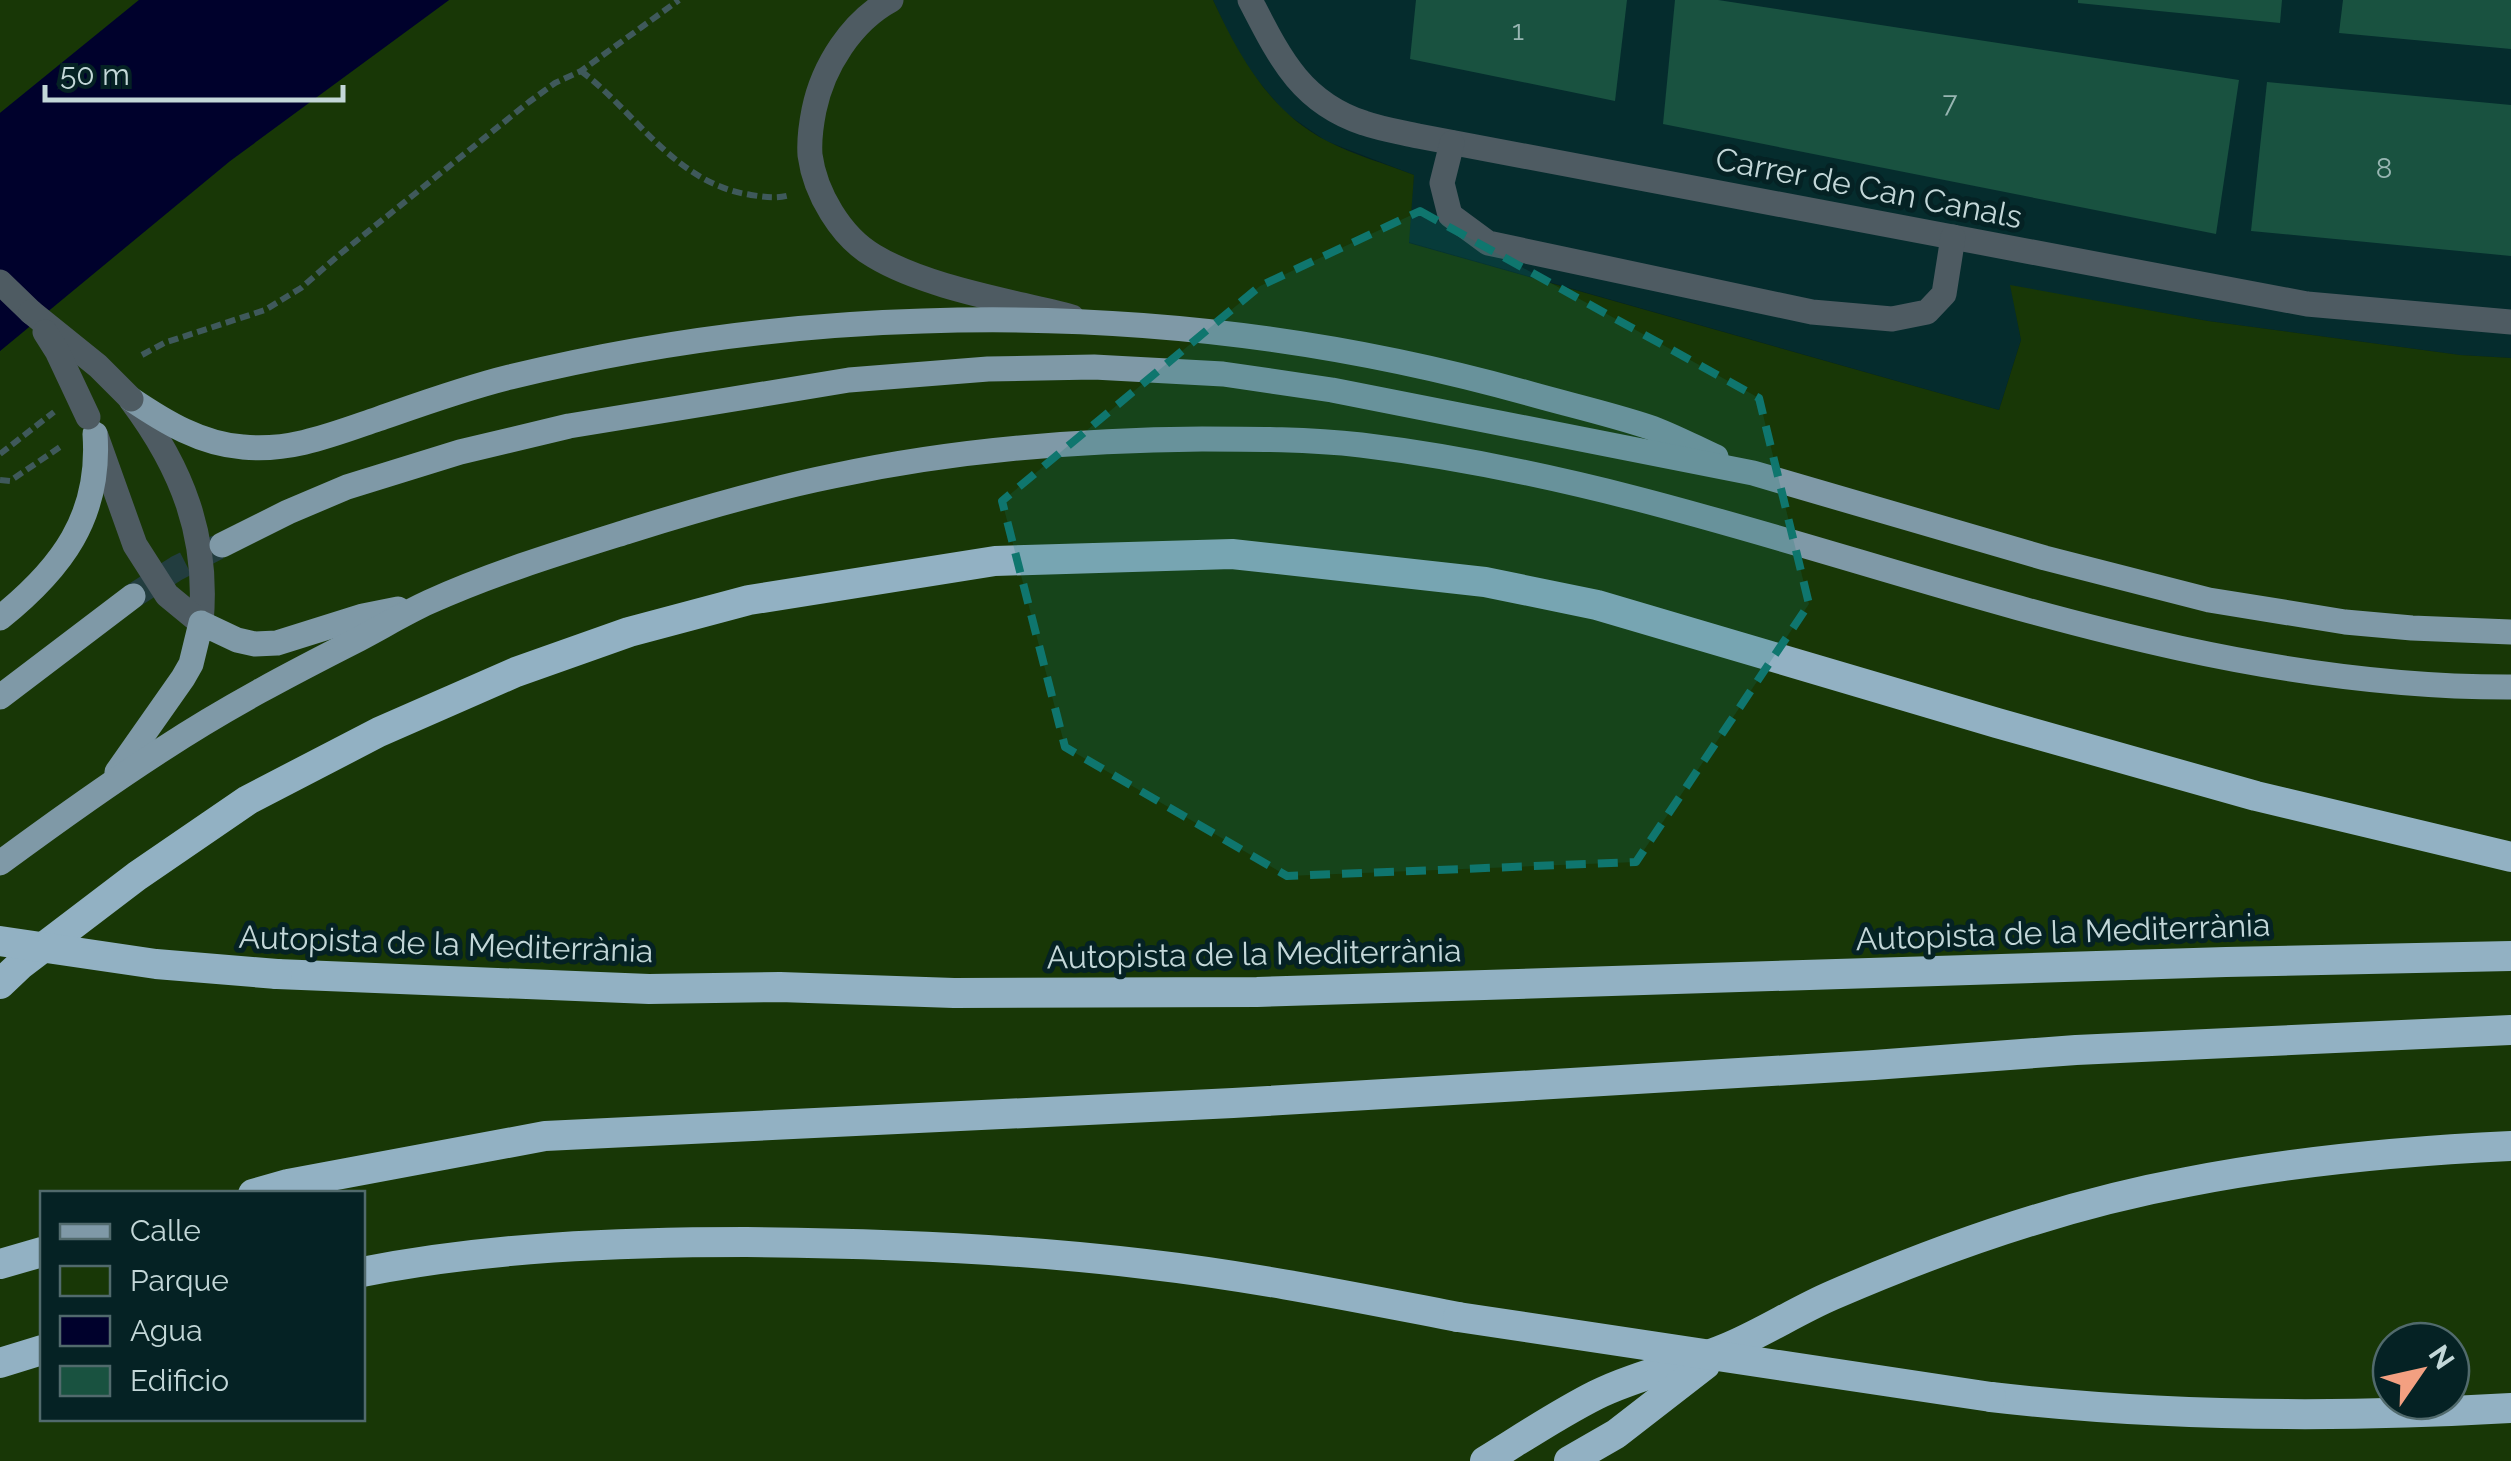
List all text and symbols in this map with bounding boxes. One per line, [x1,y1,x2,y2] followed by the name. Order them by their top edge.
[1512,14,1524,47] house number: 1
[45,40,342,102] scale bar
[60,57,130,92] text: 50 m
[1943,86,1958,119] house number: 7
[1713,140,2026,235] street label: Carrer de Can Canals
[2376,152,2392,185] house number: 8
[1855,906,2271,957] street label: Autopista de la Mediterrània
[238,918,654,969] street label: Autopista de la Mediterrània
[1046,931,1462,976] street label: Autopista de la Mediterrània
[40,1191,365,1421] legend
[130,1213,201,1248] text: Calle
[130,1263,229,1298] text: Parque
[130,1313,203,1348] text: Agua
[2371,1321,2471,1421] north arrow
[2422,1339,2461,1375] text: N
[130,1363,229,1398] text: Edificio

